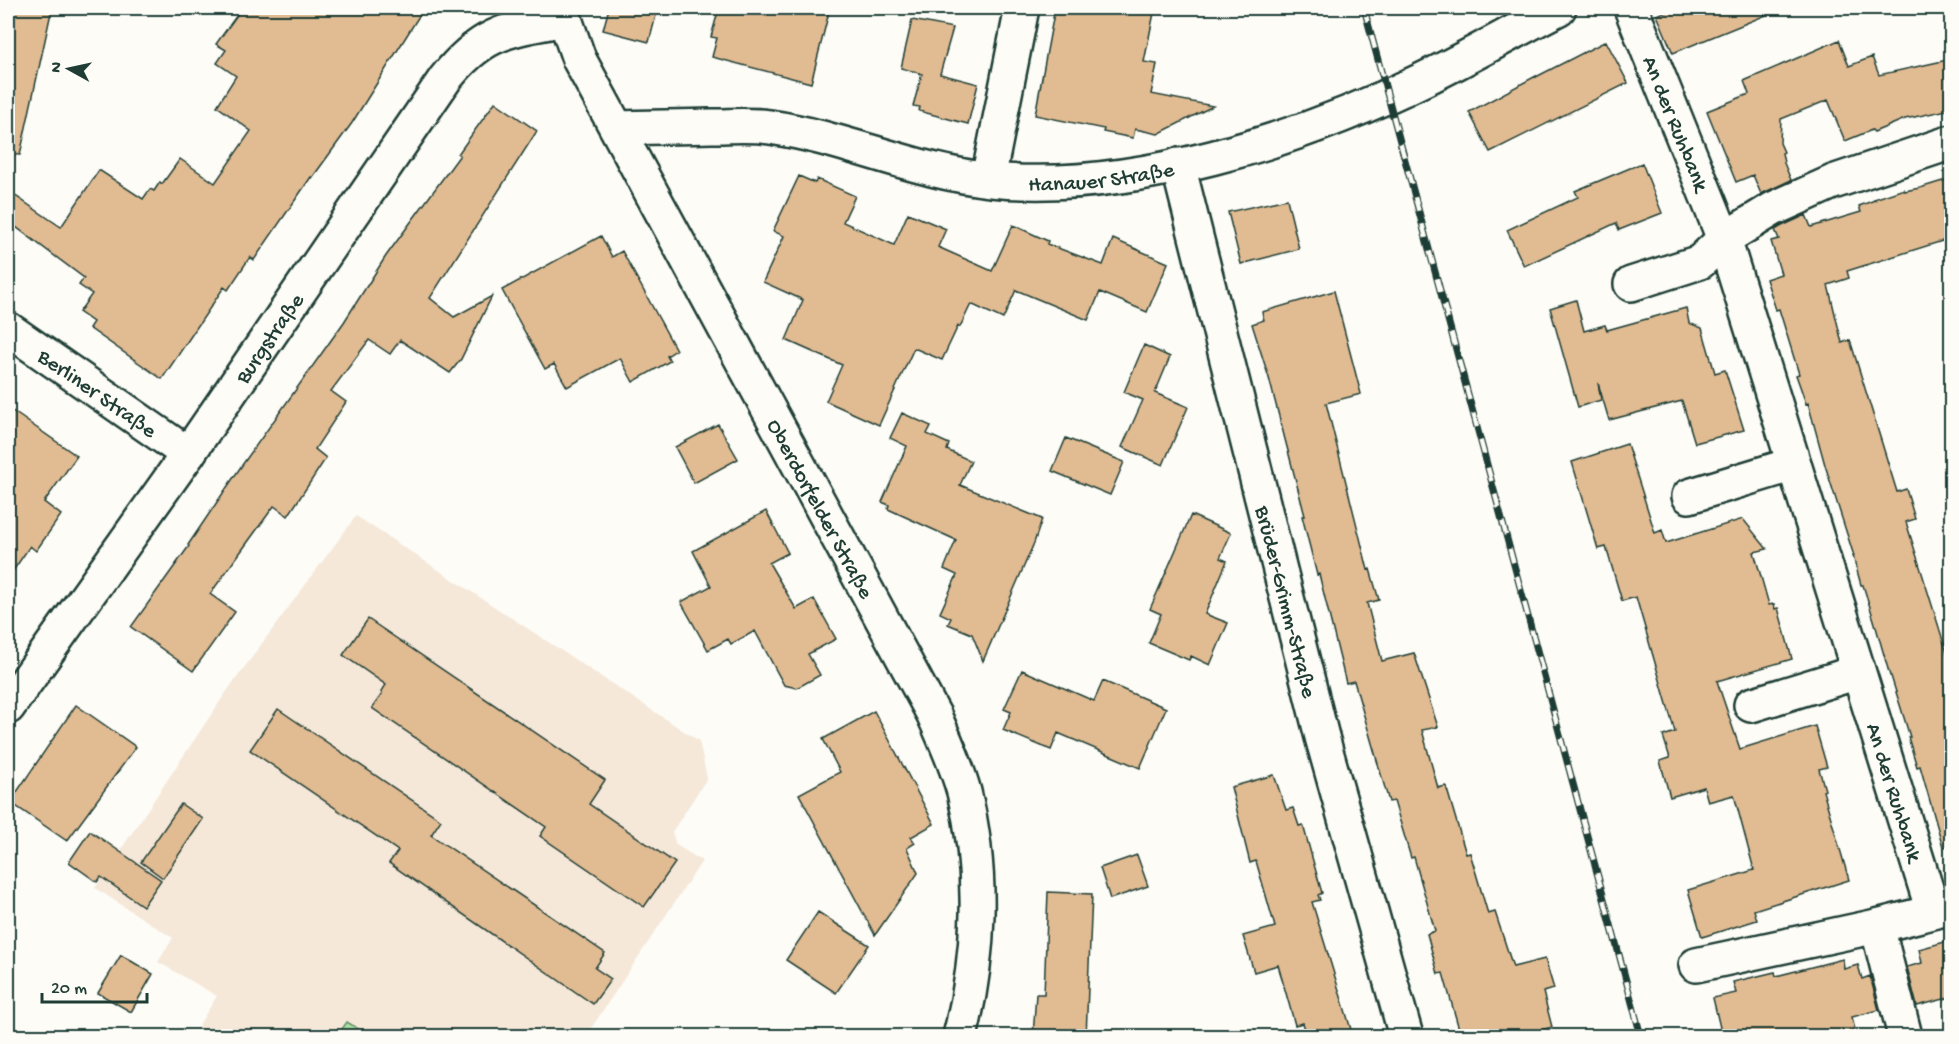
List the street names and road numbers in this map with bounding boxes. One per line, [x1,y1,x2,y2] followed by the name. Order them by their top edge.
[1635,53,1713,198] street label: An der Ruhbank
[1028,158,1177,199] street label: Hanauer Straße
[231,289,312,390] street label: Burgstraße
[31,344,161,446] street label: Berliner Straße
[759,416,878,605] street label: Oberdorfelder Straße
[1247,503,1321,702] street label: Brüder-Grimm-Straße
[1858,721,1927,868] street label: An der Ruhbank

